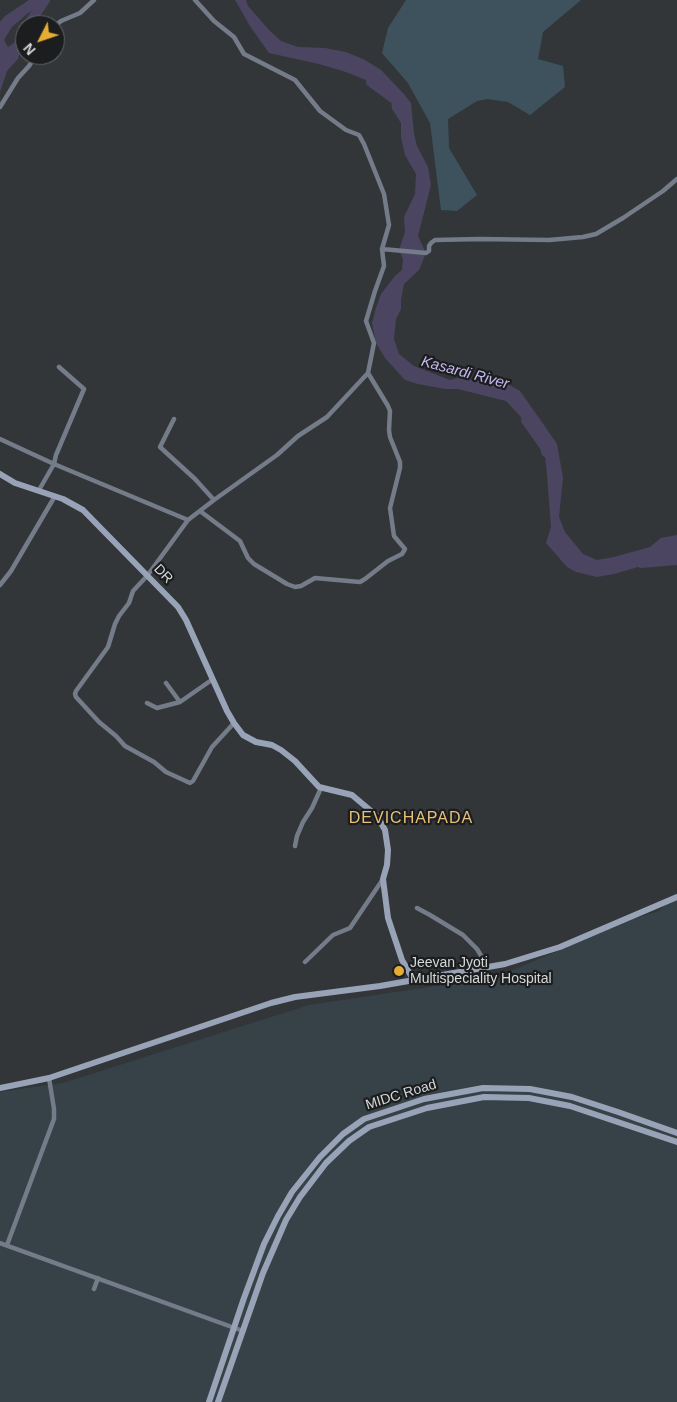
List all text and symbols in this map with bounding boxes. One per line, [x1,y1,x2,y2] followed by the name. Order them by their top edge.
[15,15,65,65] north arrow
[20,40,39,58] text: N
[419,353,511,393] water label: Kasardi River
[150,561,176,587] street label: DR
[347,809,475,829] district label: DEVICHAPADA
[410,955,552,988] place label: Jeevan Jyoti Multispeciality Hospital
[392,964,406,978] marker: Jeevan Jyoti Multispeciality Hospital
[364,1076,438,1114] street label: MIDC Road

